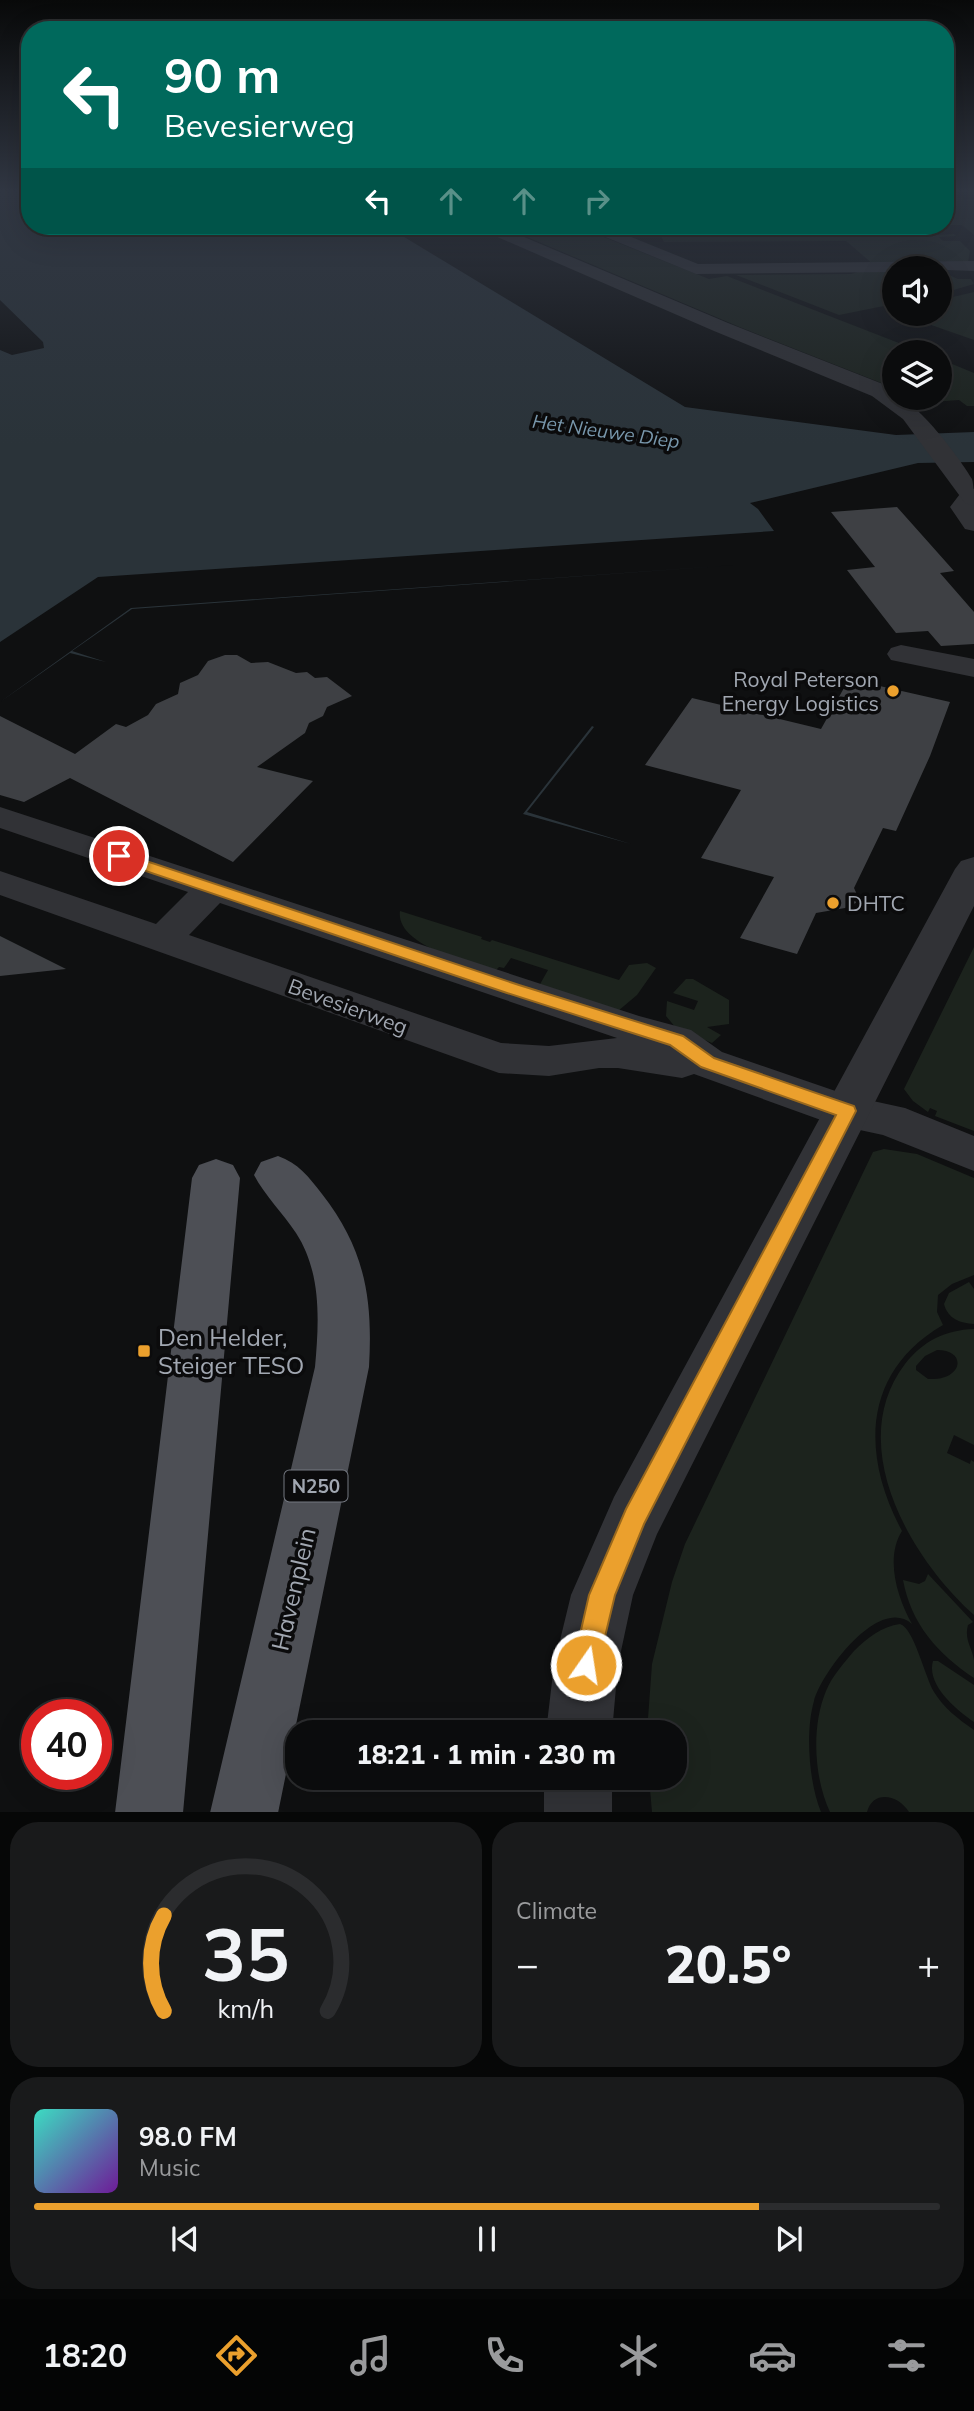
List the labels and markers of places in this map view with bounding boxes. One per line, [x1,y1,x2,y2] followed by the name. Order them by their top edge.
[722,666,879,716] place label: Royal Peterson Energy Logistics
[885,683,901,699] marker: Royal Peterson Energy Logistics
[89,826,149,886] pin
[847,890,905,916] place label: DHTC
[825,895,841,911] marker: DHTC
[158,1322,304,1380] place label: Den Helder, Steiger TESO
[136,1343,152,1359] marker: Den Helder, Steiger TESO

